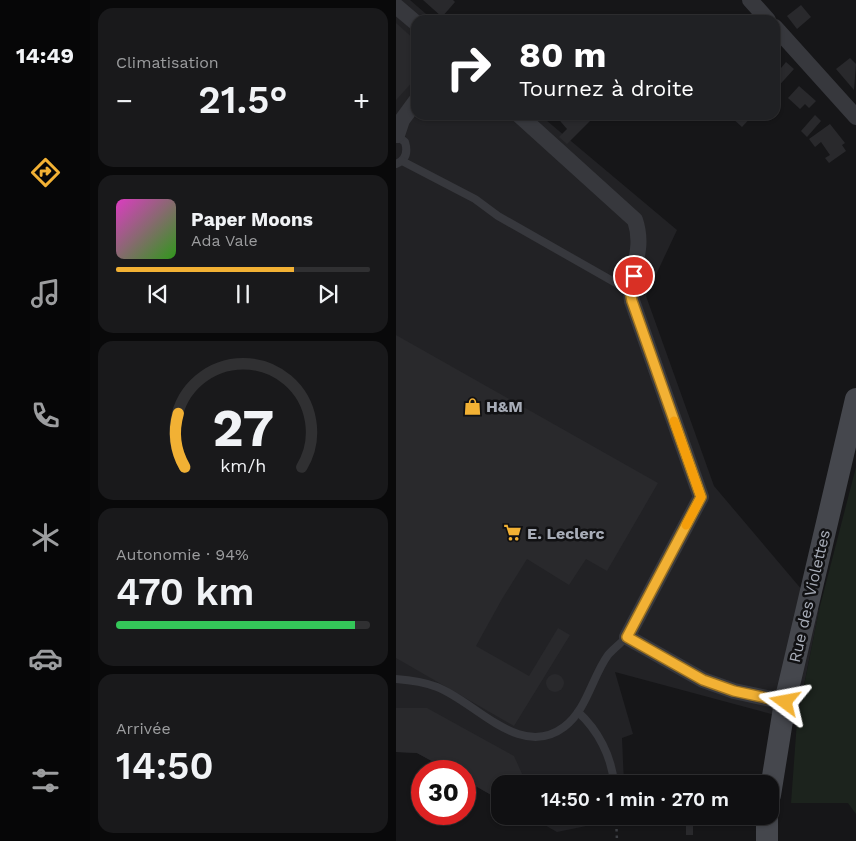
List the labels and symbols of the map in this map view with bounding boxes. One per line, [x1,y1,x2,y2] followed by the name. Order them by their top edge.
[613,255,655,297] pin
[462,396,482,416] shop icon: H&M
[486,397,523,416] place label: H&M
[503,523,523,543] supermarket icon: E. Leclerc
[527,524,605,543] place label: E. Leclerc
[785,528,834,664] street label: Rue des Violettes
[758,675,810,727] position arrow
[411,760,476,825] speed limit sign: 30

